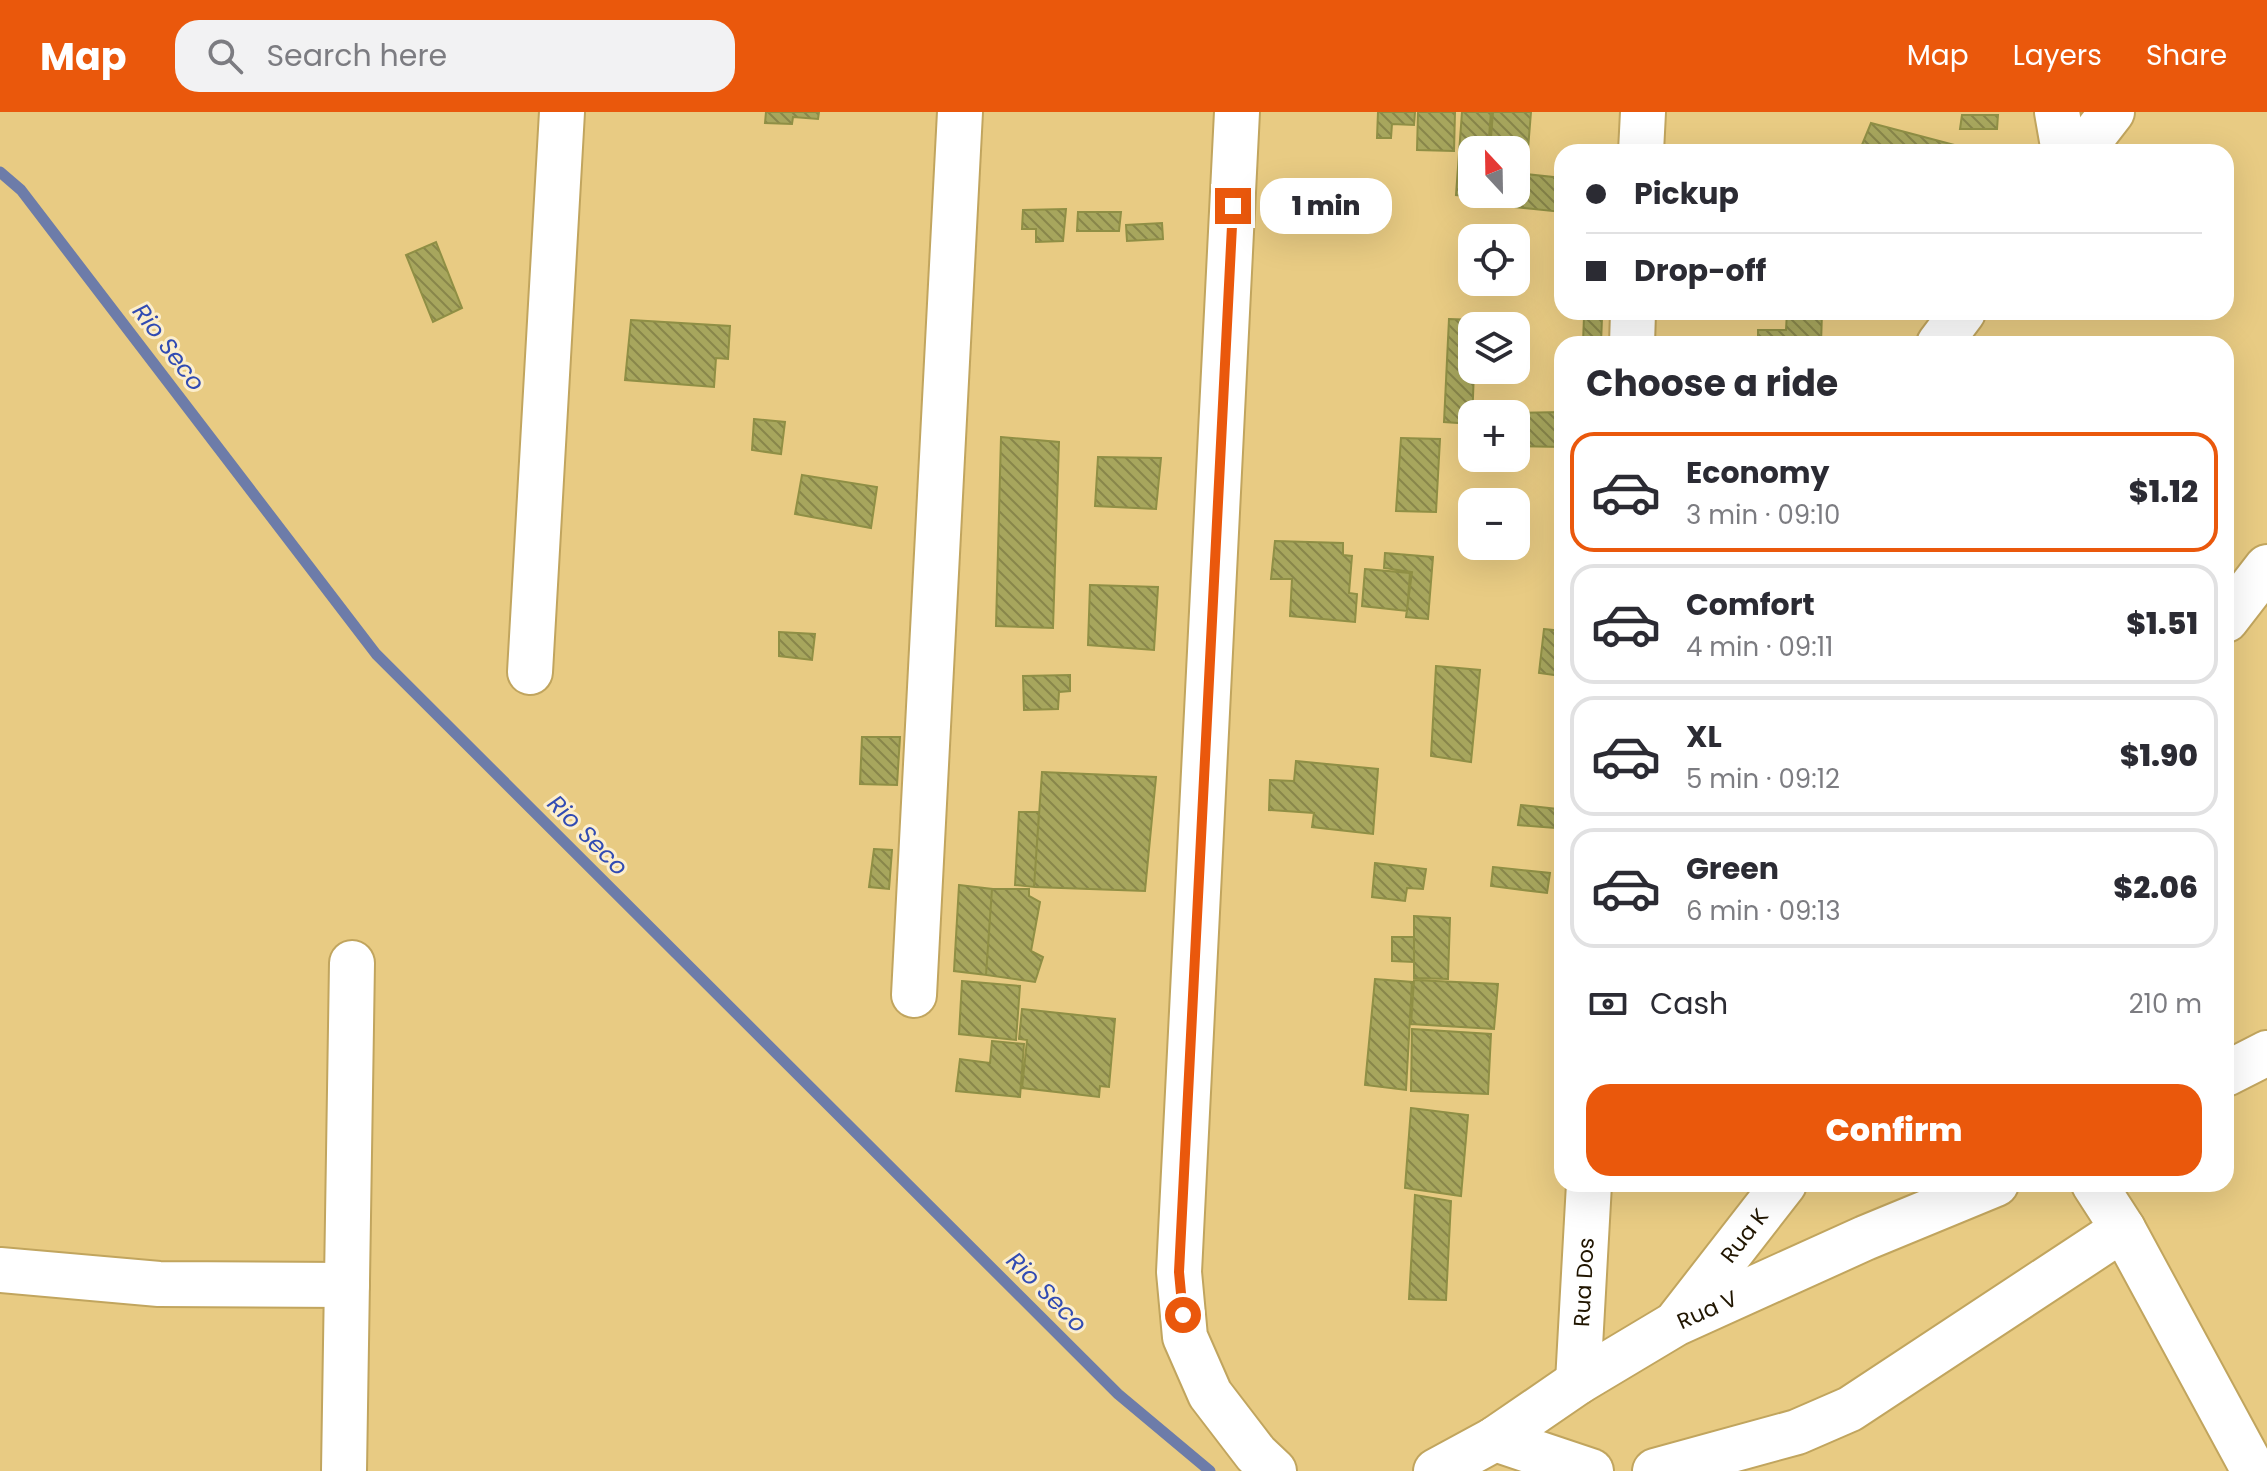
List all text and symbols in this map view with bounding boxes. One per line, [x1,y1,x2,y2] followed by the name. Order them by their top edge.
[175,20,735,92] search box
[40,30,127,83] text: Map
[203,34,247,78] icon: search
[267,34,447,77] text: Search here
[1907,36,1969,75] text: Map
[2013,36,2102,75] text: Layers
[2146,36,2227,75] text: Share
[1458,136,1530,208] north arrow
[1458,136,1530,560] map controls
[1634,172,1739,215] text: Pickup
[1261,178,1393,234] callout: 1 min
[1215,188,1251,224] route end
[1292,188,1360,224] text: 1 min
[1458,224,1530,296] button: locate
[1634,249,1766,292] text: Drop-off
[125,296,213,398] water label: Rio Seco
[1458,312,1530,384] button: layers
[1586,358,1838,409] text: Choose a ride
[1458,400,1530,472] button: +
[1686,451,1830,494] text: Economy
[1590,456,1662,528] icon: car
[2129,470,2198,513] text: $1.12
[1458,488,1530,560] button: −
[1686,497,1840,533] text: 3 min · 09:10
[1686,583,1815,626] text: Comfort
[1590,588,1662,660] icon: car
[2126,602,2198,645] text: $1.51
[1686,629,1833,665] text: 4 min · 09:11
[1686,715,1722,758] text: XL
[1590,720,1662,792] icon: car
[2120,734,2198,777] text: $1.90
[1686,761,1840,797] text: 5 min · 09:12
[540,787,636,883] water label: Rio Seco
[1686,847,1779,890] text: Green
[1590,852,1662,924] icon: car
[2113,866,2198,909] text: $2.06
[1686,893,1841,929] text: 6 min · 09:13
[1586,982,1630,1026] icon: cash
[1650,982,1728,1025] text: Cash
[2129,986,2202,1022] text: 210 m
[1586,1084,2202,1176] button: Confirm
[1713,1202,1775,1269] street label: Rua K
[1566,1237,1602,1328] street label: Rua Dos
[999,1244,1095,1340] water label: Rio Seco
[1672,1282,1742,1337] street label: Rua V
[1165,1297,1201,1333] route start

